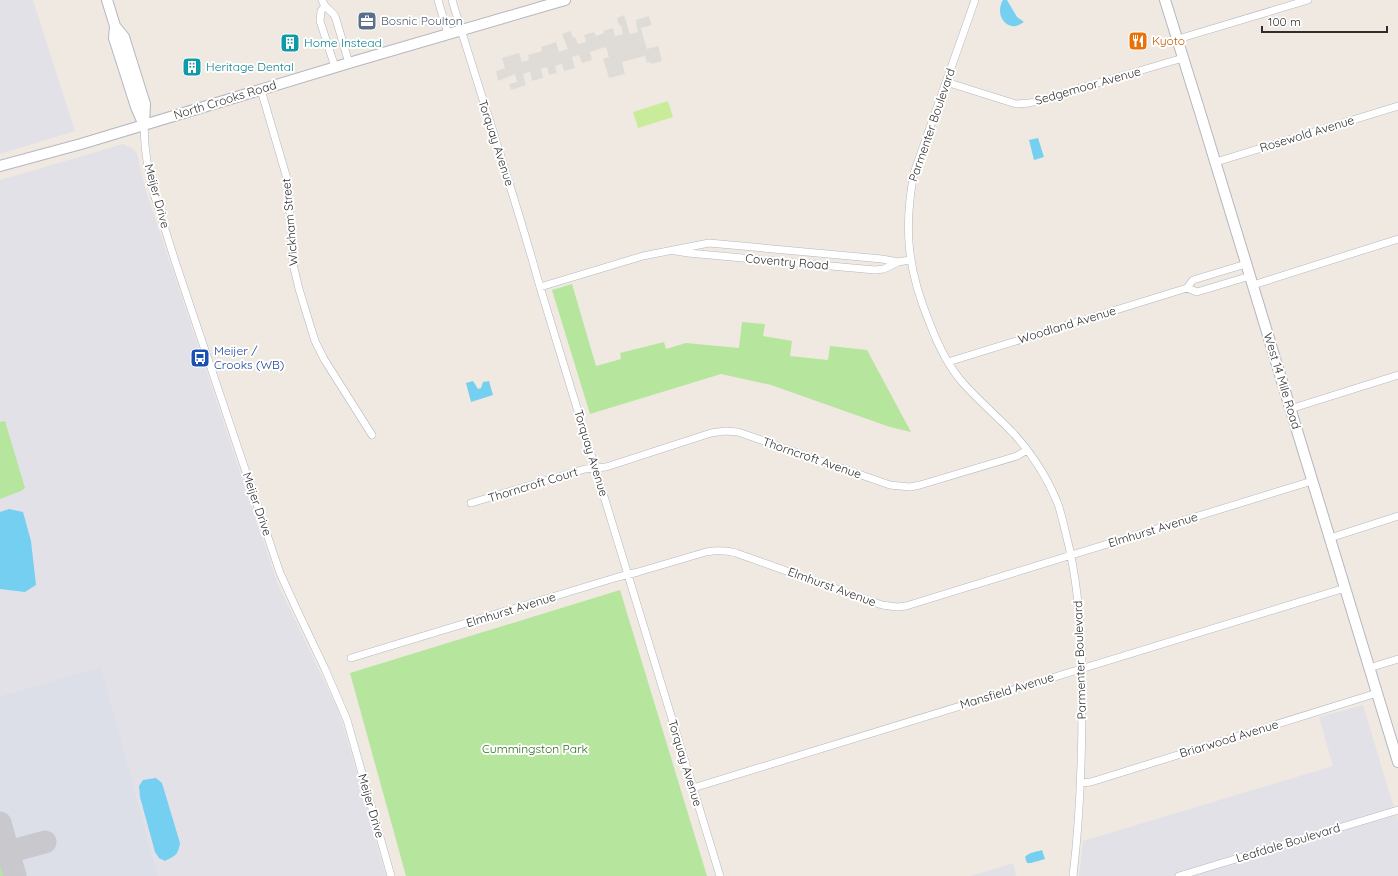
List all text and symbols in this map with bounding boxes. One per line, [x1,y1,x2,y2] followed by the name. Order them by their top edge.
[1262,8,1387,34] scale bar
[356,10,378,32] office icon: Bosnic Poulton
[381,13,463,28] place label: Bosnic Poulton
[1268,14,1301,29] text: 100 m
[1127,30,1149,52] restaurant icon: Kyoto
[279,32,301,54] building icon: Home Instead
[1152,33,1185,48] place label: Kyoto
[304,35,382,50] place label: Home Instead
[181,56,203,78] building icon: Heritage Dental
[206,59,294,74] place label: Heritage Dental
[1033,63,1143,108] street label: Sedgemoor Avenue
[905,66,958,183] street label: Parmenter Boulevard
[172,77,278,122] street label: North Crooks Road
[475,98,518,188] street label: Torquay Avenue
[1258,112,1356,155] street label: Rosewold Avenue
[142,162,173,230] street label: Meijer Drive
[278,178,301,266] street label: Wickham Street
[745,250,829,273] street label: Coventry Road
[1016,302,1118,347] street label: Woodland Avenue
[1261,331,1304,431] street label: West 14 Mile Road
[214,343,284,372] place label: Meijer / Crooks (WB)
[189,347,211,369] bus stop icon: Meijer / Crooks (WB)
[571,408,612,498] street label: Torquay Avenue
[761,434,864,482] street label: Thorncroft Avenue
[486,464,580,505] street label: Thorncroft Court
[240,470,275,538] street label: Meijer Drive
[1106,509,1200,550] street label: Elmhurst Avenue
[786,564,879,610] street label: Elmhurst Avenue
[464,589,558,630] street label: Elmhurst Avenue
[1070,600,1089,720] street label: Parmenter Boulevard
[958,669,1056,712] street label: Mansfield Avenue
[1178,716,1280,761] street label: Briarwood Avenue
[665,718,706,808] street label: Torquay Avenue
[482,741,588,756] park label: Cummingston Park
[355,772,388,840] street label: Meijer Drive
[1234,820,1342,865] street label: Leafdale Boulevard

